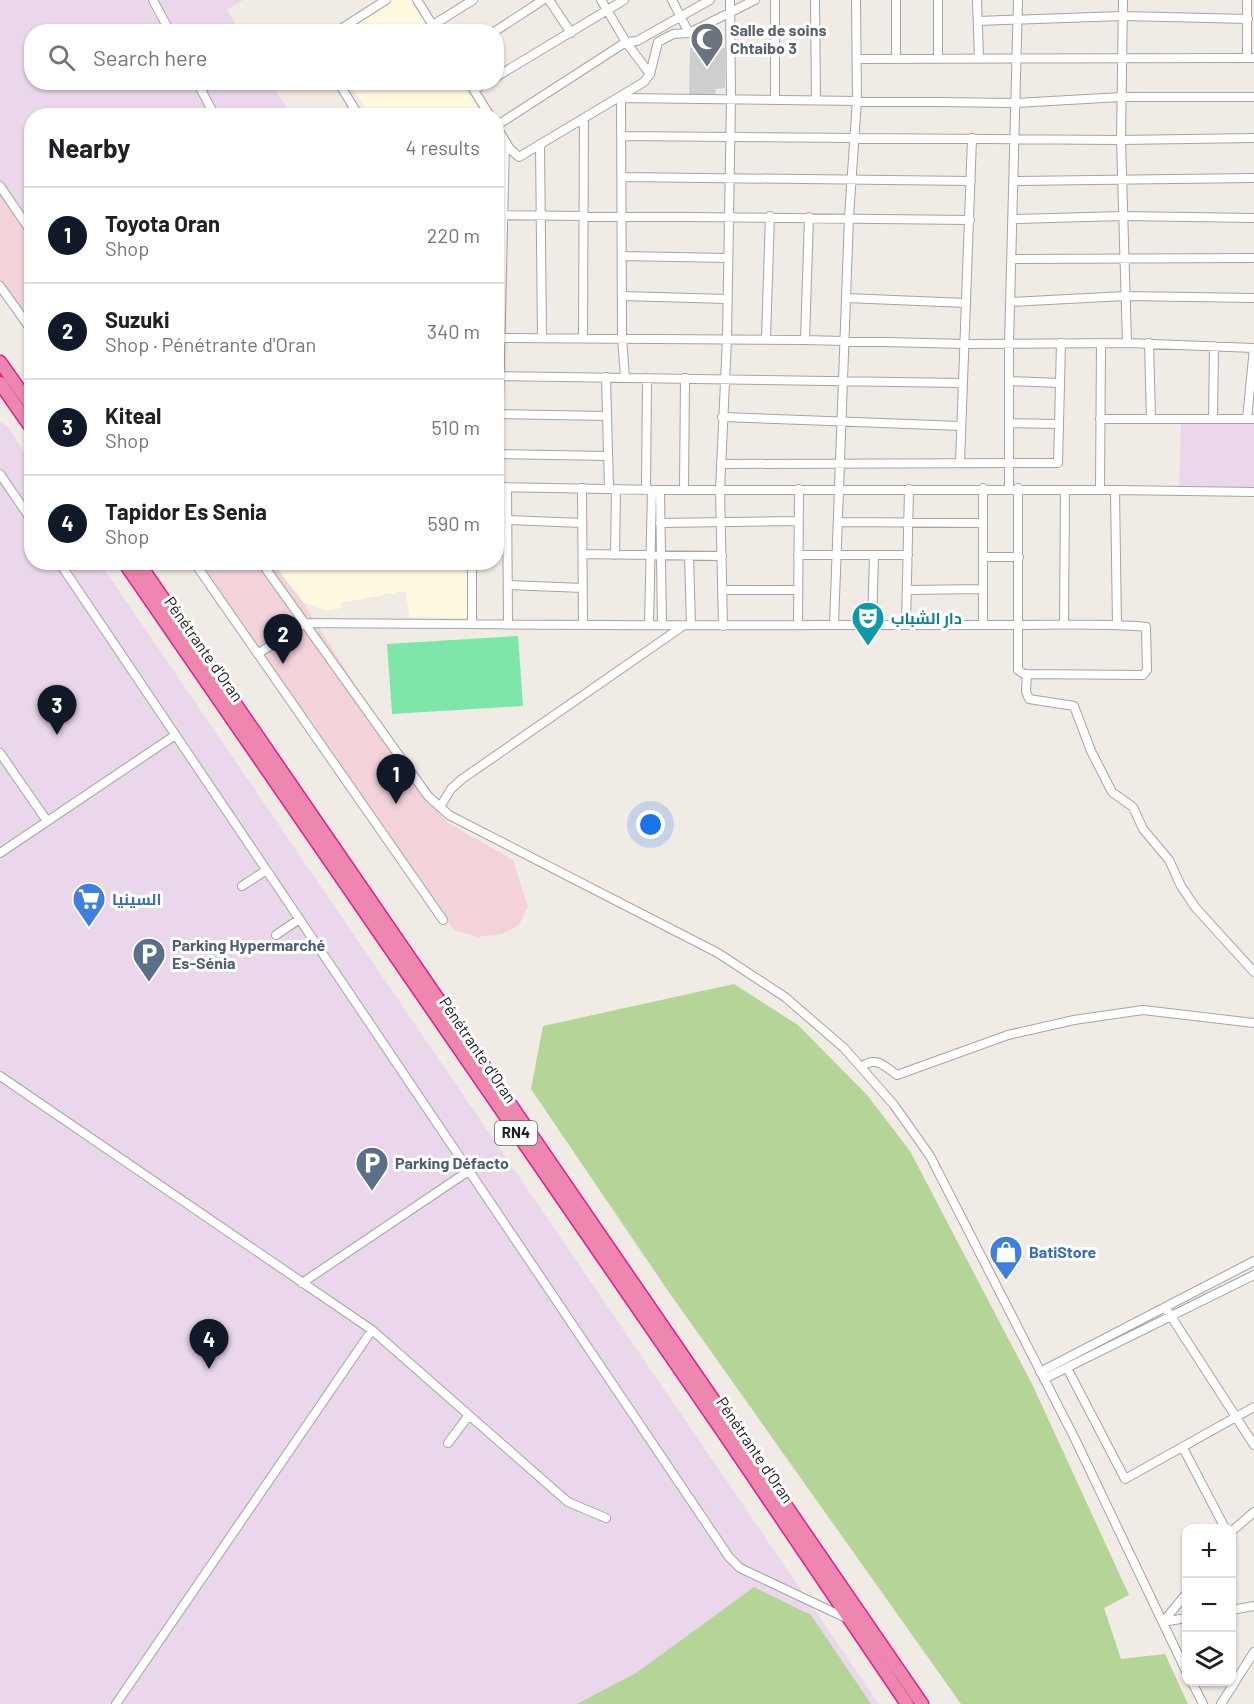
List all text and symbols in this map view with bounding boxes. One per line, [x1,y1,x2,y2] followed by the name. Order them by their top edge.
[730,20,826,57] place label: Salle de soins Chtaibo 3
[689,21,725,68] mosque icon: Salle de soins Chtaibo 3
[24,24,504,90] search box
[45,41,78,74] icon: search
[93,44,207,70] text: Search here
[48,132,130,163] text: Nearby
[405,135,480,159] text: 4 results
[105,210,220,236] text: Toyota Oran
[64,223,71,247] text: 1
[427,223,480,247] text: 220 m
[105,236,149,260] text: Shop
[105,306,170,332] text: Suzuki
[62,319,73,343] text: 2
[427,319,480,343] text: 340 m
[105,332,316,356] text: Shop · Pénétrante d'Oran
[105,402,161,428] text: Kiteal
[62,415,73,439] text: 3
[431,415,480,439] text: 510 m
[105,428,149,452] text: Shop
[105,498,267,524] text: Tapidor Es Senia
[61,511,74,535] text: 4
[427,511,480,535] text: 590 m
[105,524,149,548] text: Shop
[161,593,248,705] street label: Pénétrante d'Oran
[850,600,886,647] theatre icon: دار الشباب
[891,608,962,628] place label: دار الشباب
[264,614,302,664] pin: 2
[38,686,76,735] pin: 3
[376,754,416,804] pin: 1
[636,810,665,839] your location
[71,881,107,928] supermarket icon: السينيا
[112,889,161,908] place label: السينيا
[172,935,326,972] place label: Parking Hypermarché Es-Sénia
[131,936,167,983] parking icon: Parking Hypermarché Es-Sénia
[436,993,521,1106] street label: Pénétrante d'Oran
[495,1121,537,1145] road number: RN4
[354,1145,390,1192] parking icon: Parking Défacto
[395,1153,509,1172] place label: Parking Défacto
[988,1234,1024,1281] shop icon: BatiStore
[1029,1242,1097,1261] place label: BatiStore
[190,1320,228,1369] pin: 4
[713,1393,798,1506] street label: Pénétrante d'Oran
[1182,1524,1236,1686] map controls
[1182,1524,1236,1578] button: +
[1182,1578,1236,1632] button: −
[1182,1632,1236,1686] button: layers

